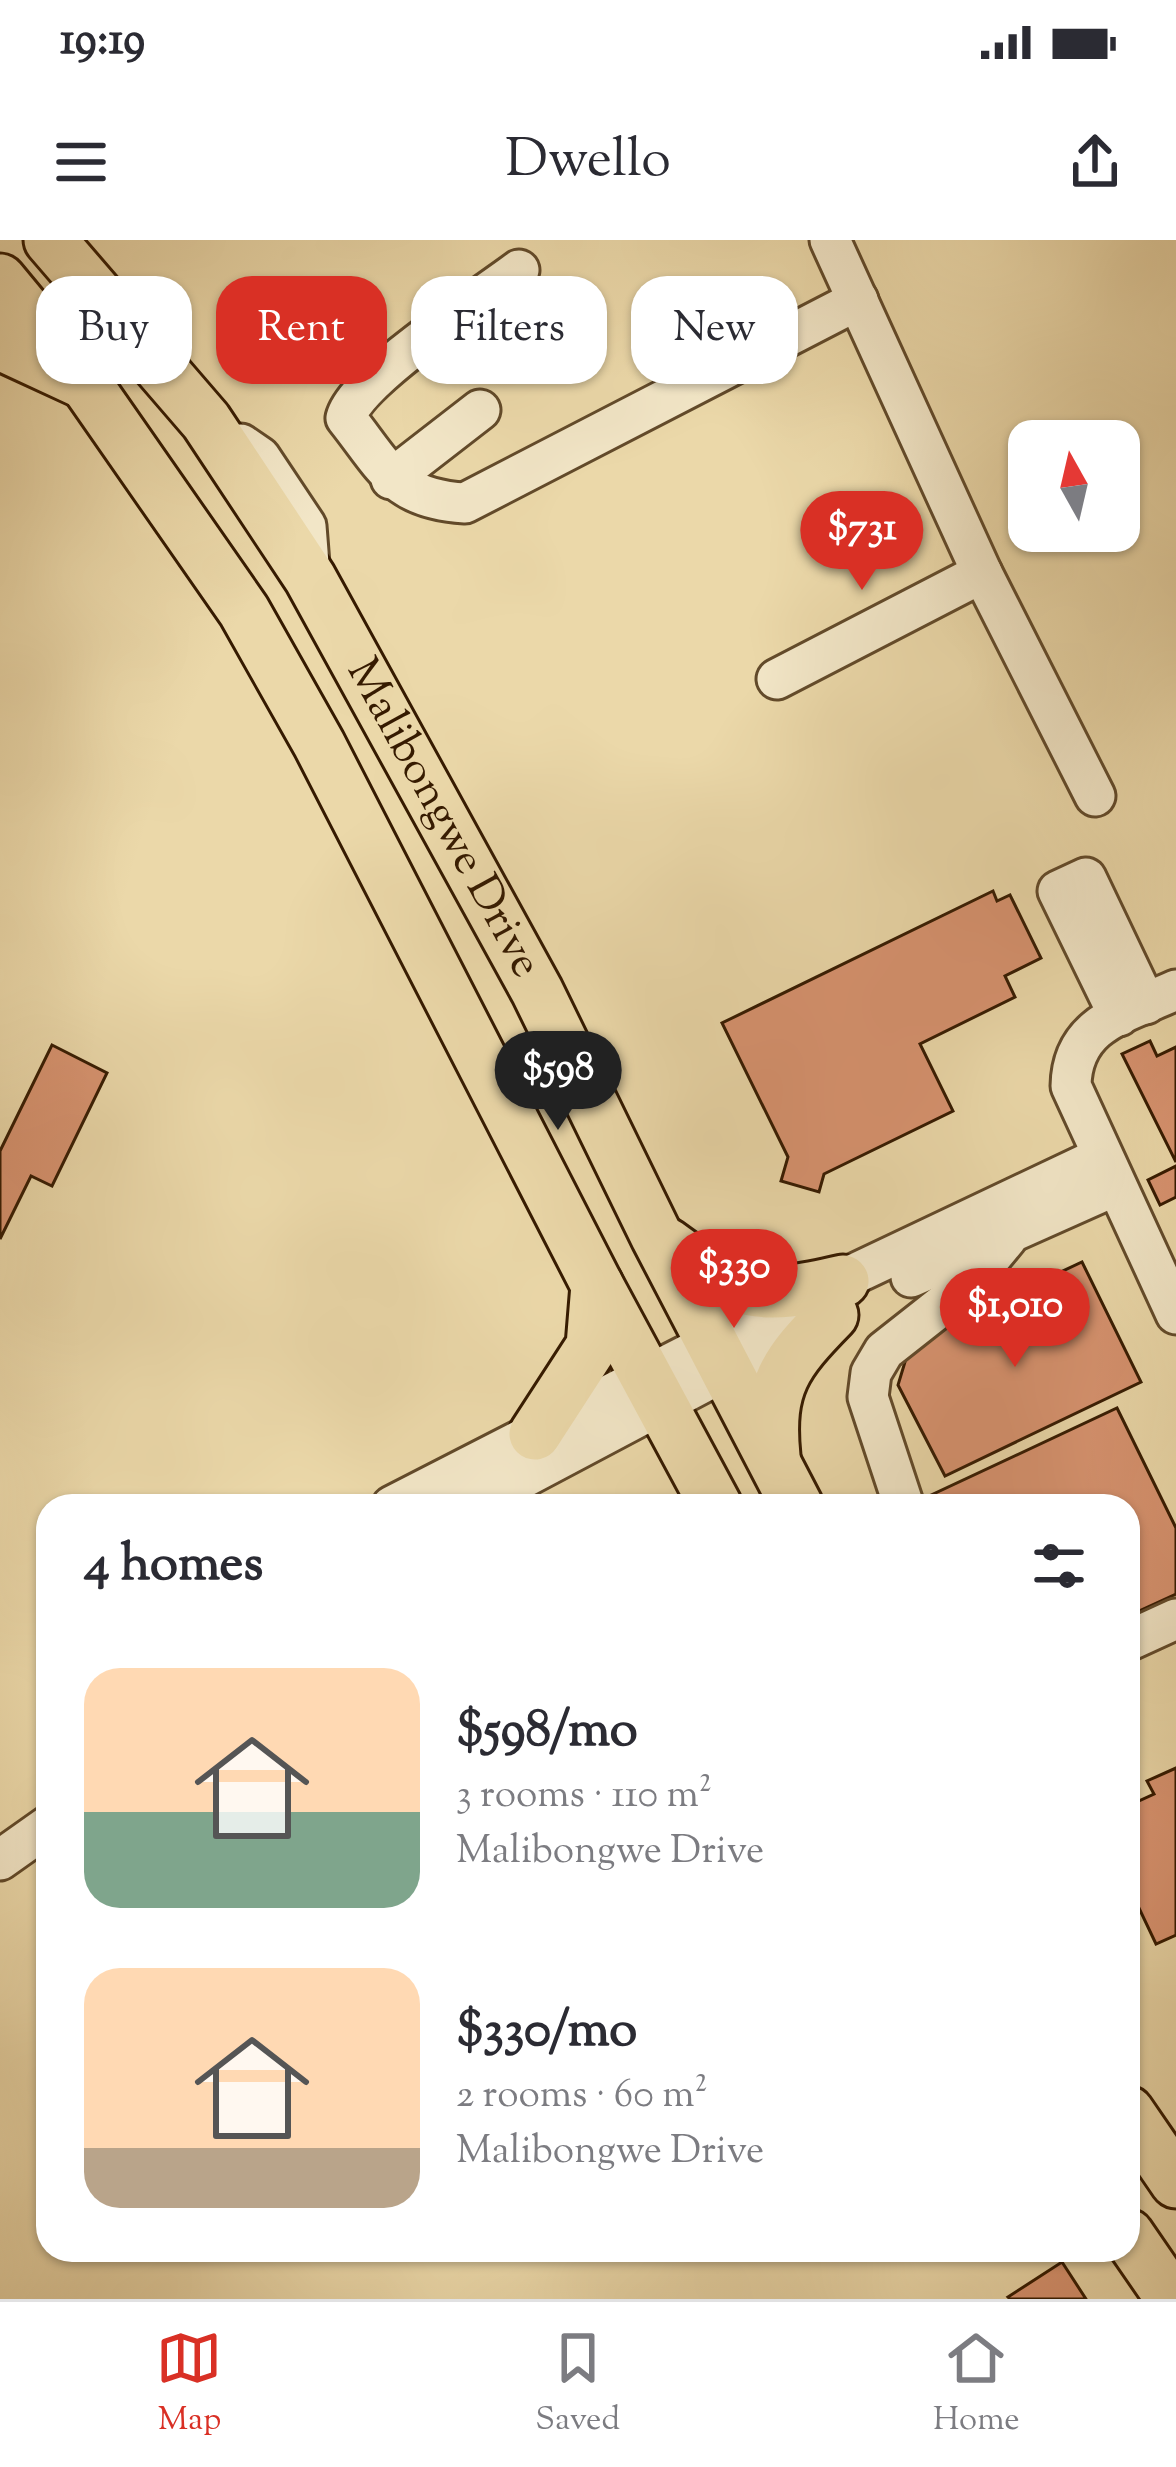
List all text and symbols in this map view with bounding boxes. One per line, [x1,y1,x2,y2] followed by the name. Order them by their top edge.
[60,10,145,75] text: 19:19
[505,123,671,201] text: Dwello
[48,129,114,195] icon: menu
[1062,129,1128,195] icon: share
[36,276,192,384] chip: Buy
[216,276,387,384] chip: Rent
[411,276,607,384] chip: Filters
[631,276,798,384] chip: New
[1008,420,1140,552] north arrow
[1008,420,1140,552] map controls
[791,491,933,593] pin: $731
[827,502,897,558] text: $731
[328,647,556,990] street label: Malibongwe Drive
[487,1031,629,1133] pin: $598
[522,1042,594,1098] text: $598
[663,1229,805,1331] pin: $330
[698,1240,770,1296] text: $330
[917,1268,1113,1370] pin: $1,010
[967,1279,1063,1335] text: $1,010
[84,1530,263,1603] text: 4 homes
[1026,1533,1092,1599] icon: filters
[456,1696,638,1769] text: $598/mo
[180,1716,324,1860] icon: home
[456,1769,712,1825] text: 3 rooms · 110 m²
[456,1825,764,1881] text: Malibongwe Drive
[456,1996,637,2069] text: $330/mo
[180,2016,324,2160] icon: home
[456,2069,708,2125] text: 2 rooms · 60 m²
[456,2125,764,2181] text: Malibongwe Drive
[156,2325,222,2445] tab: Map
[535,2325,620,2445] tab: Saved
[933,2325,1020,2445] tab: Home

